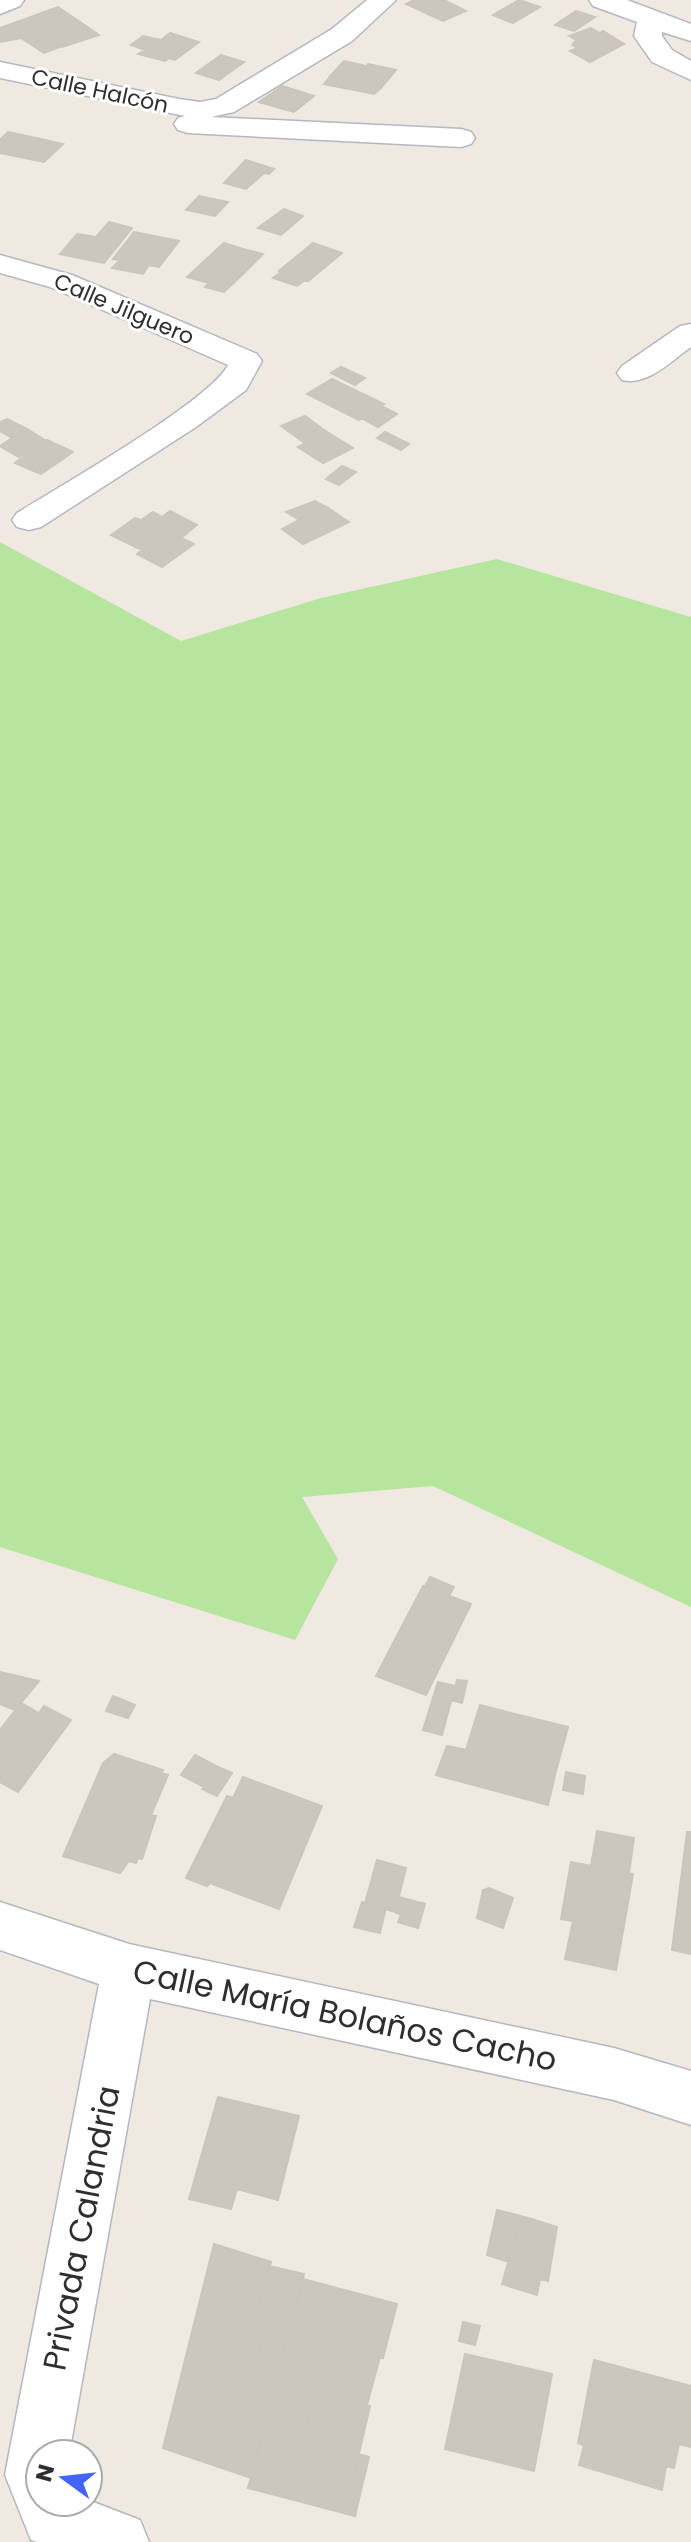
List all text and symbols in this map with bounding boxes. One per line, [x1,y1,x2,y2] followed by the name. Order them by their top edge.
[29,61,171,121] street label: Calle Halcón
[49,266,199,352] street label: Calle Jilguero
[129,1948,561,2082] street label: Calle María Bolaños Cacho
[31,2082,131,2374] street label: Privada Calandria
[24,2438,104,2518] north arrow
[28,2461,62,2485] text: N

